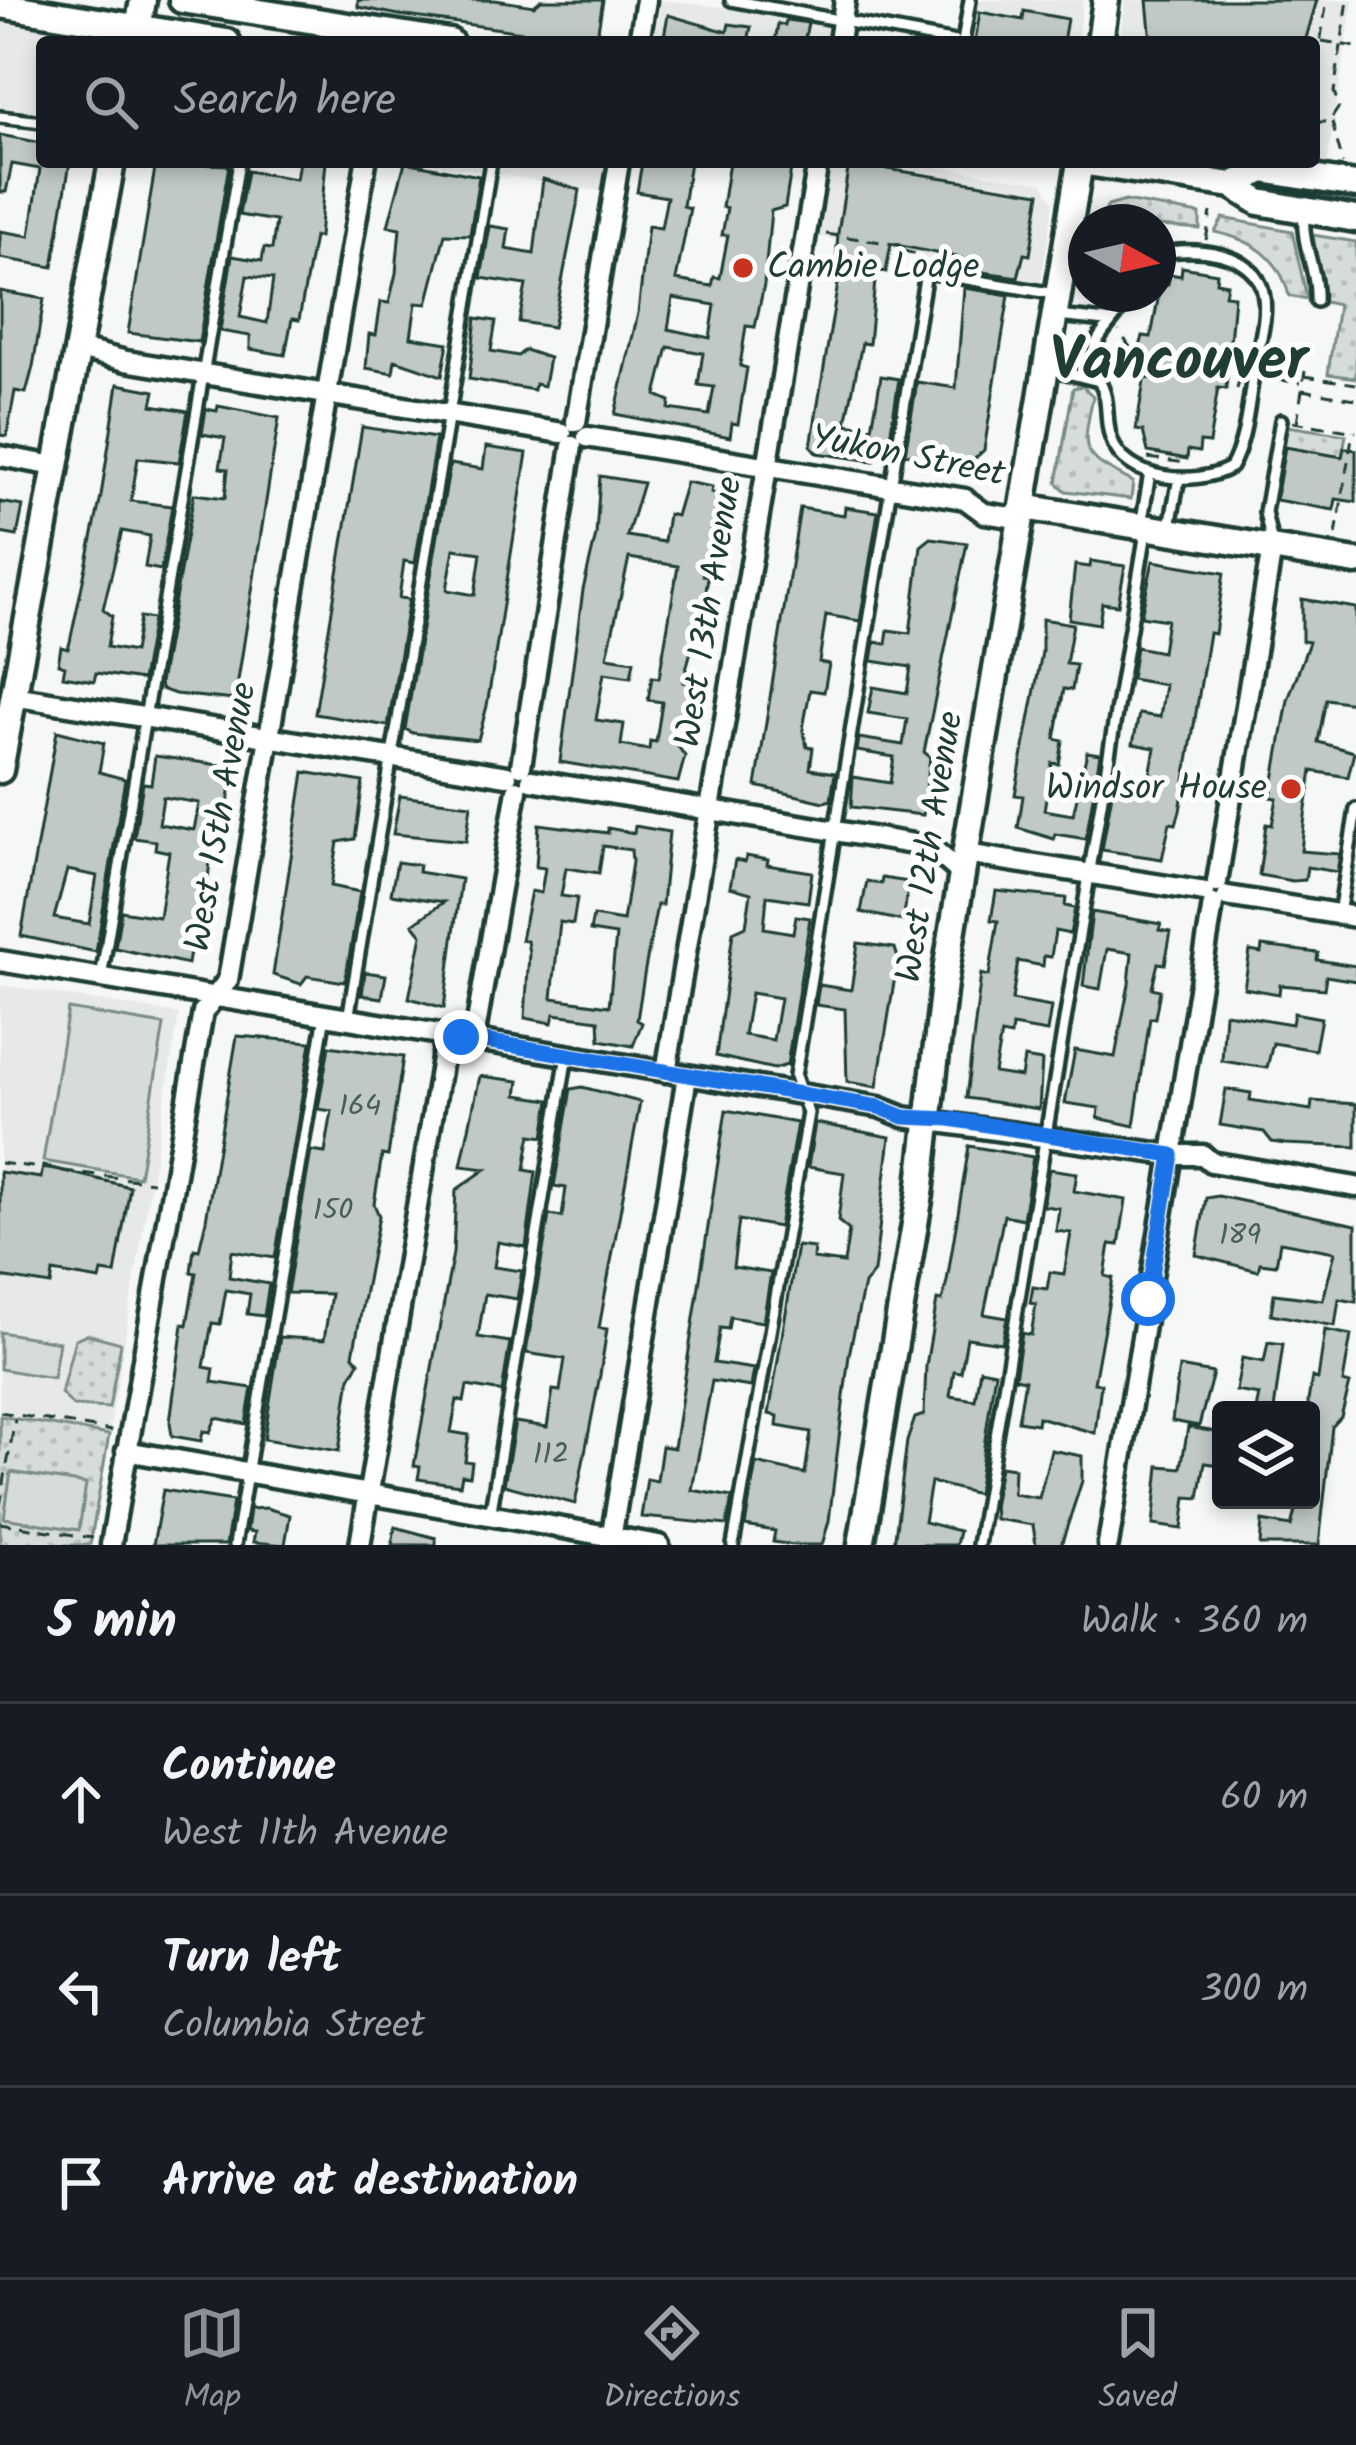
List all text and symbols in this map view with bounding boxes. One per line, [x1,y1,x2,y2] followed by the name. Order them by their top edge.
[36,36,1320,168] search box
[174,66,396,138] text: Search here
[78,69,144,135] icon: search
[1068,204,1176,312] north arrow
[767,240,979,297] place label: Cambie Lodge
[730,255,756,281] marker: Cambie Lodge
[1050,315,1310,411] district label: Vancouver
[806,410,1011,504] street label: Yukon Street
[660,472,760,752] street label: West 13th Avenue
[170,678,274,956] street label: West 15th Avenue
[881,707,981,987] street label: West 12th Avenue
[1046,761,1267,818] place label: Windsor House
[1278,776,1304,802] marker: Windsor House
[434,1010,488,1064] route end
[339,1083,381,1131] house number: 164
[313,1187,353,1235] house number: 150
[1219,1212,1261,1260] house number: 189
[1121,1272,1175,1326] route start
[1212,1401,1320,1509] map controls
[1212,1401,1320,1509] button: layers
[533,1431,569,1479] house number: 112
[48,1583,177,1664] text: 5 min
[1081,1592,1308,1654] text: Walk · 360 m
[162,1732,336,1804] text: Continue
[48,1766,114,1832] icon: ahead
[1220,1768,1308,1830] text: 60 m
[162,1804,448,1866] text: West 11th Avenue
[162,1924,341,1996] text: Turn left
[48,1958,114,2024] icon: left
[1200,1960,1308,2022] text: 300 m
[162,1996,425,2058] text: Columbia Street
[162,2147,578,2219] text: Arrive at destination
[48,2150,114,2216] icon: arrive
[179,2300,245,2425] tab: Map
[603,2300,740,2425] tab: Directions
[1099,2300,1177,2425] tab: Saved

